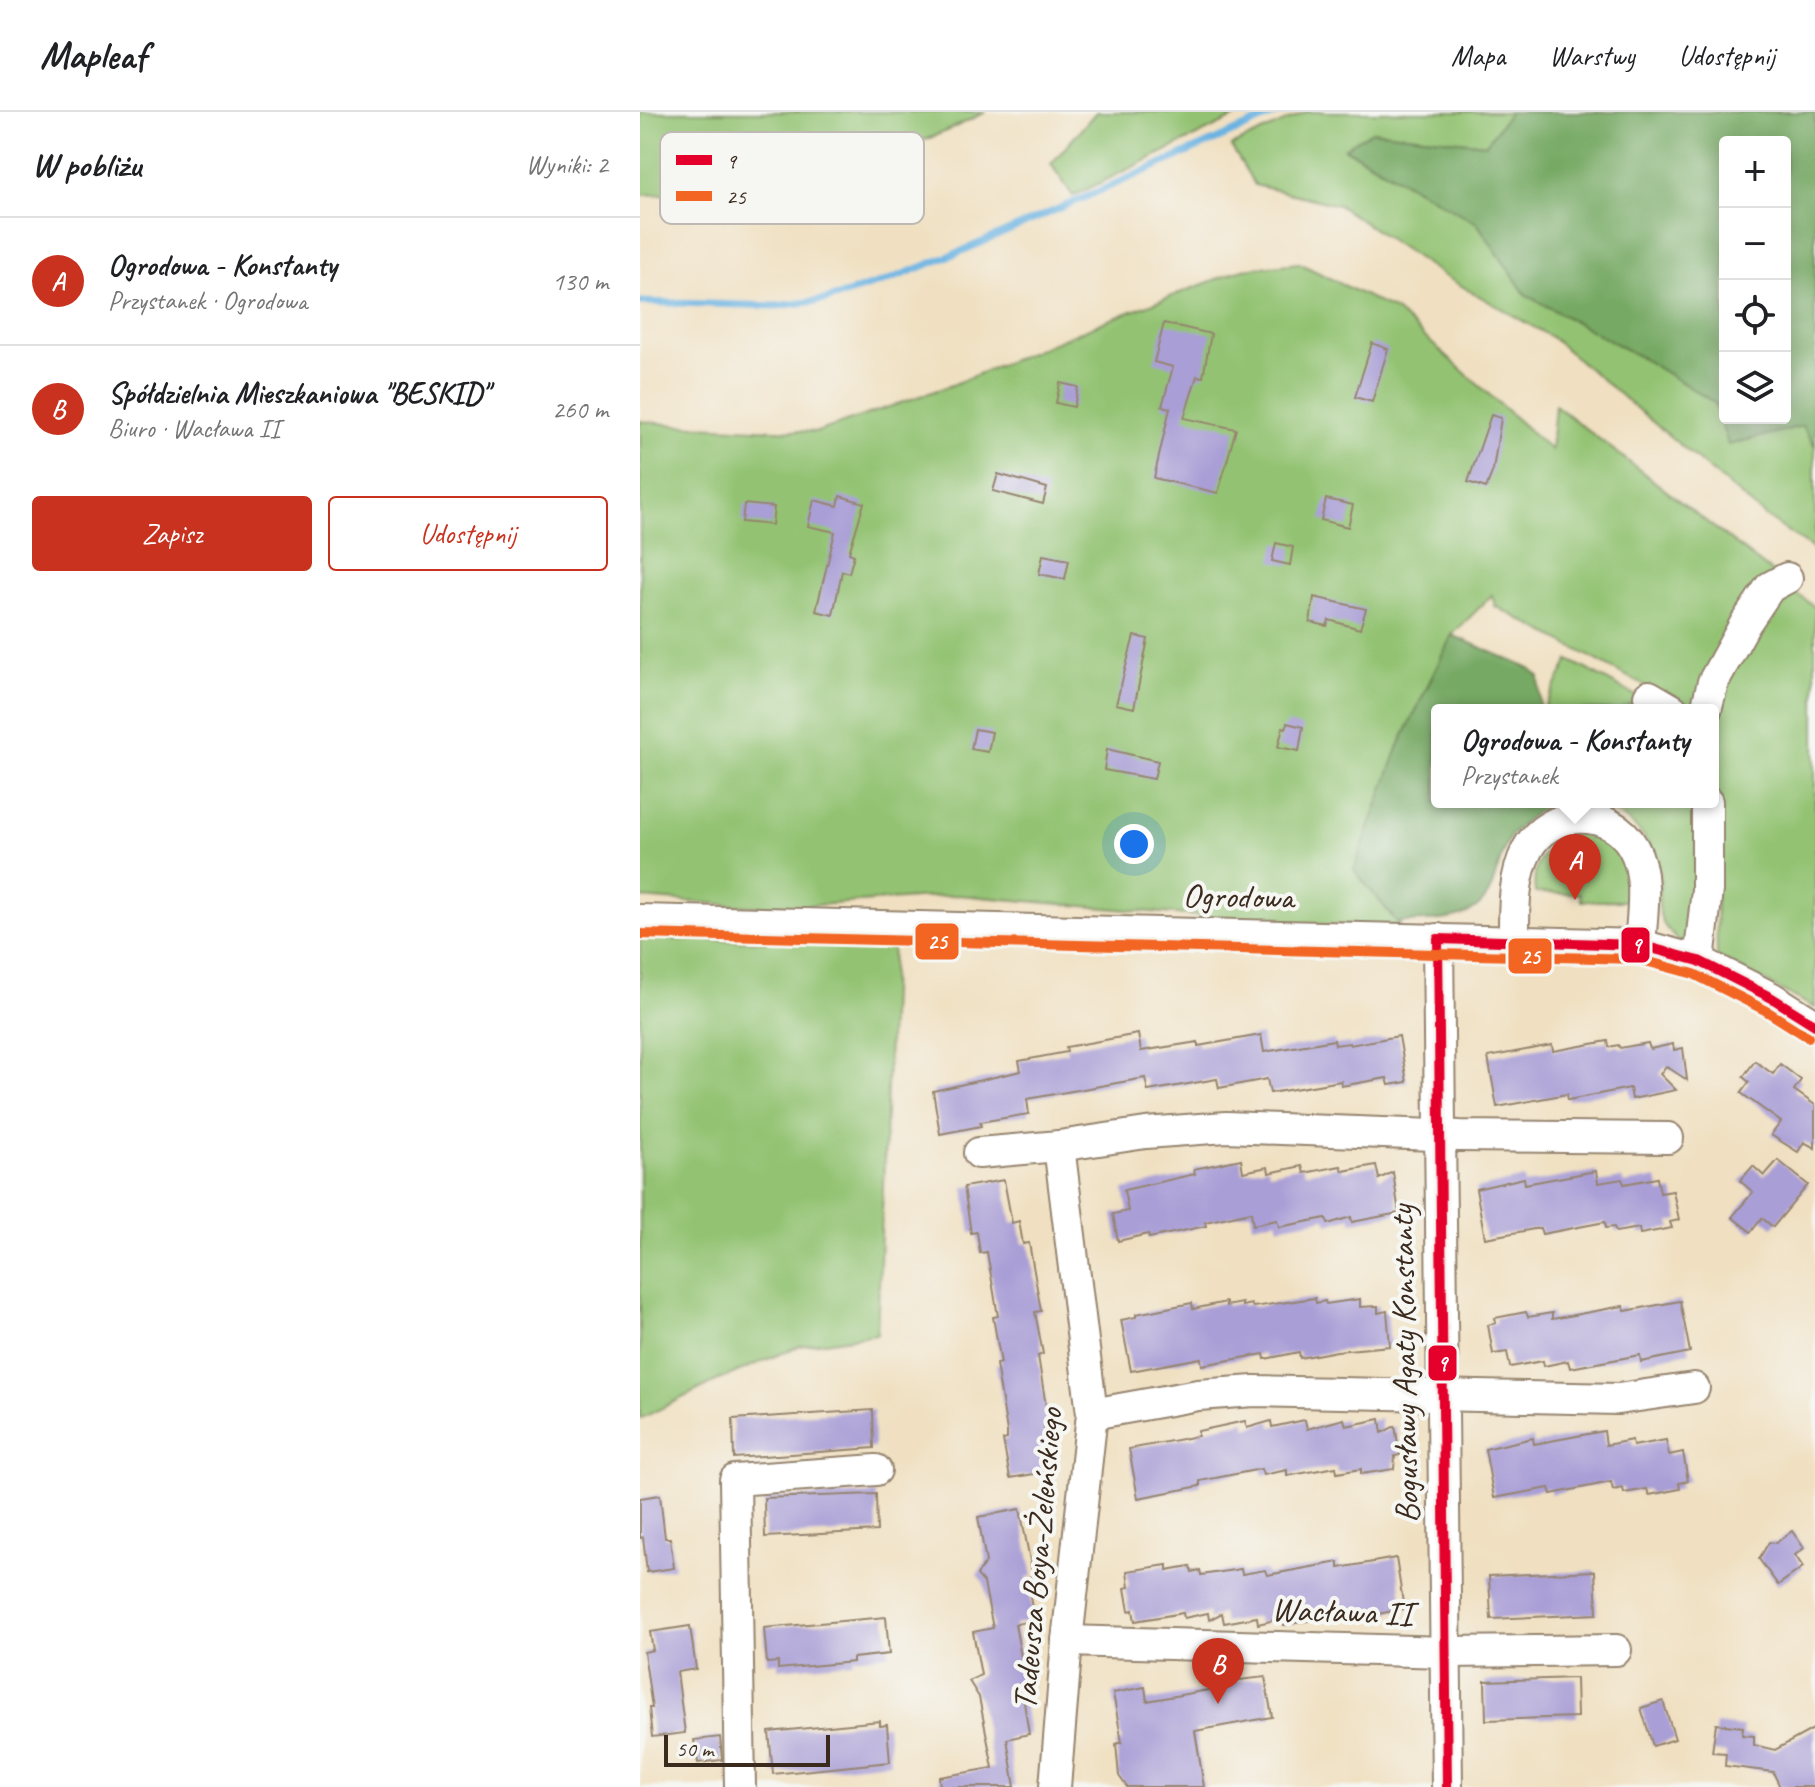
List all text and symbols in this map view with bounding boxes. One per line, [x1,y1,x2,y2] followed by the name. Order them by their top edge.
[40,32,146,79] text: Mapleaf
[1451,38,1505,73] text: Mapa
[1549,38,1635,73] text: Warstwy
[1679,38,1775,73] text: Udostępnij
[660,132,924,224] legend
[1719,136,1791,424] map controls
[1719,136,1791,208] button: +
[32,143,141,186] text: W pobliżu
[726,147,738,175] text: 9
[526,148,608,181] text: Wyniki: 2
[726,183,747,211] text: 25
[1719,208,1791,280] button: −
[108,246,337,284] text: Ogrodowa - Konstanty
[51,265,65,298] text: A
[552,265,608,298] text: 130 m
[1719,280,1791,352] button: locate
[108,284,307,317] text: Przystanek · Ogrodowa
[1719,352,1791,424] button: layers
[108,374,489,412] text: Spółdzielnia Mieszkaniowa "BESKID"
[51,393,65,426] text: B
[552,393,608,426] text: 260 m
[108,412,280,445] text: Biuro · Wacława II
[32,496,312,571] button: Zapisz
[328,496,608,571] button: Udostępnij
[1431,704,1719,808] popup
[1461,721,1689,759] text: Ogrodowa - Konstanty
[1461,759,1558,792] text: Przystanek
[1114,824,1154,864] your location
[1549,834,1601,900] pin: A
[1182,874,1297,919] street label: Ogrodowa
[914,922,960,961] line badge: 25
[1620,926,1651,964] line badge: 9
[927,928,949,956] text: 25
[1631,932,1643,960] text: 9
[1507,937,1553,975] line badge: 25
[1520,943,1542,971] text: 25
[1380,1202,1428,1523] street label: Bogusławy Agaty Konstanty
[1427,1344,1458,1382] line badge: 9
[1437,1350,1449,1378] text: 9
[1002,1404,1072,1712] street label: Tadeusza Boya-Żeleńskiego
[1271,1587,1421,1635] street label: Wacława II
[1192,1638,1244,1704] pin: B
[664,1731,830,1767] scale bar
[676,1735,713,1763] text: 50 m

